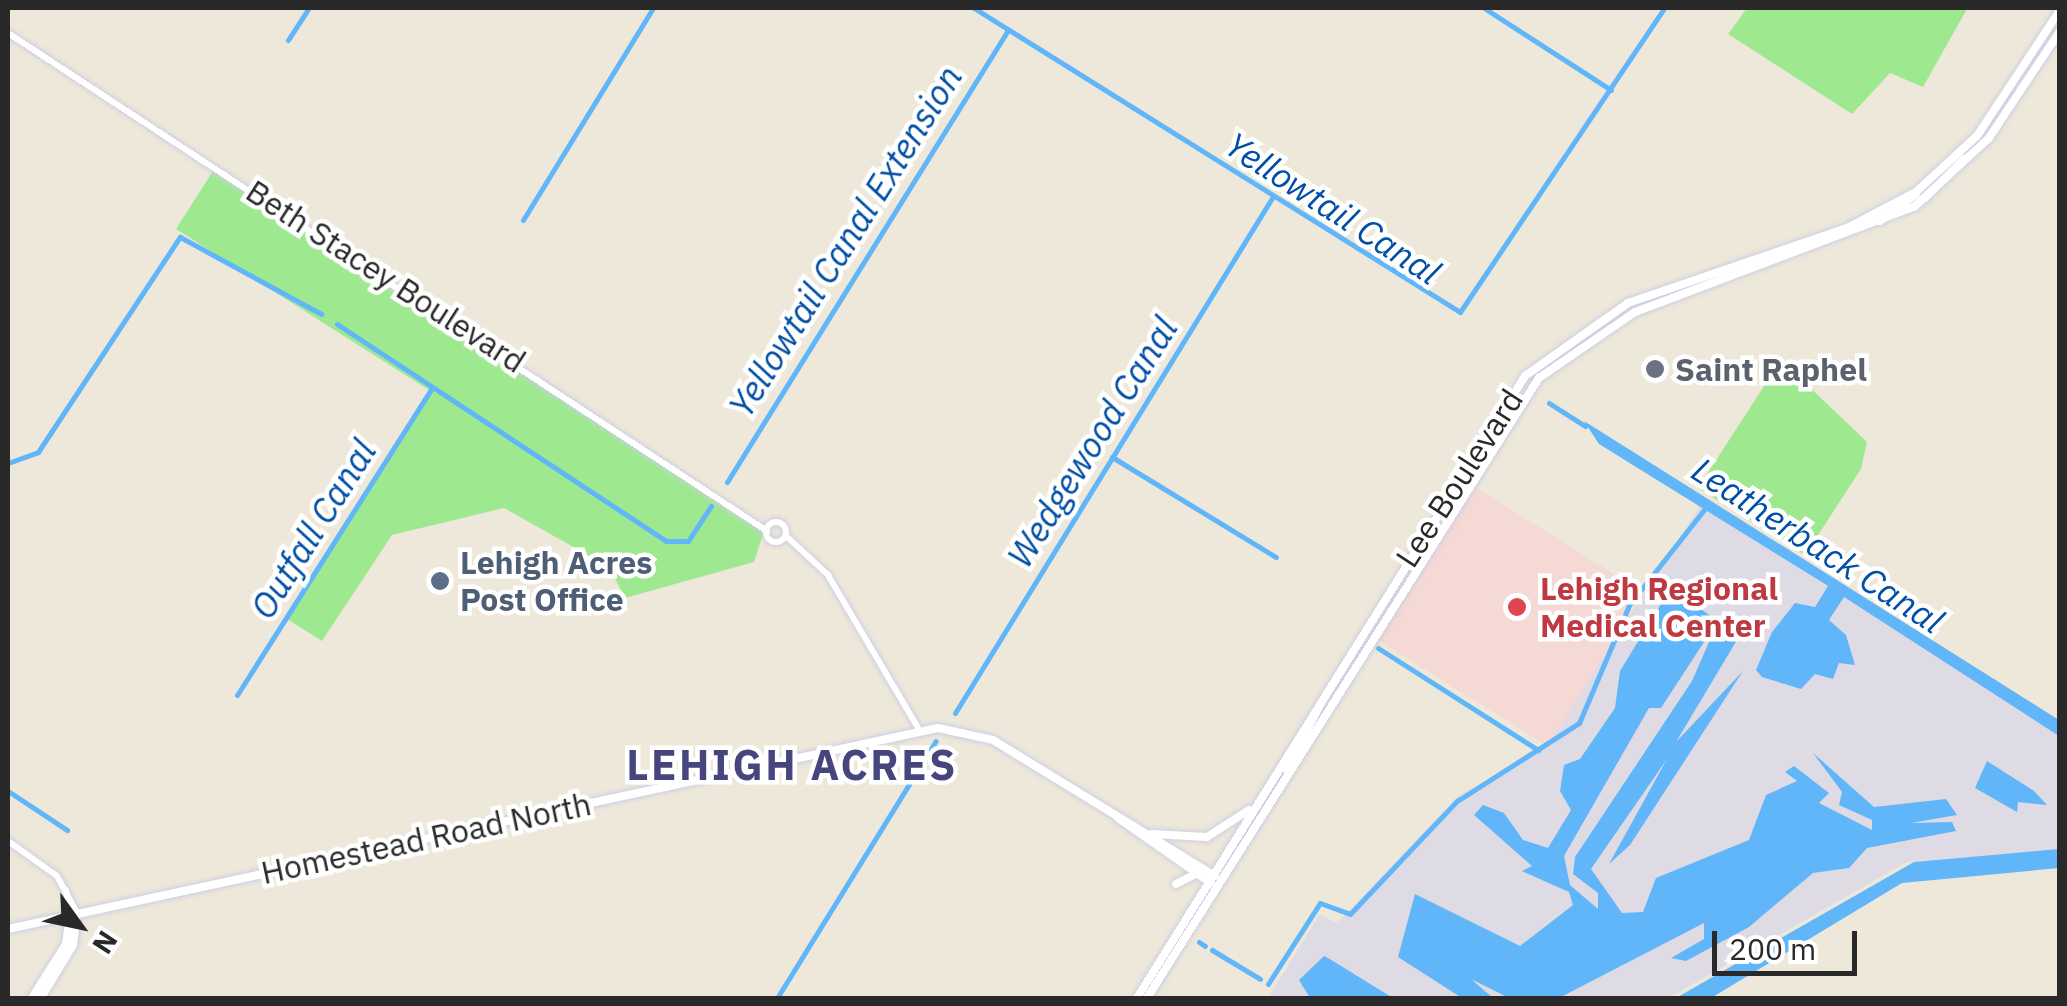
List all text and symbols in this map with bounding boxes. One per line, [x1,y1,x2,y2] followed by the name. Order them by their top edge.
[720,58,970,424] water label: Yellowtail Canal Extension
[1218,123,1448,293] water label: Yellowtail Canal
[239,171,533,381] street label: Beth Stacey Boulevard
[998,309,1186,575] water label: Wedgewood Canal
[1675,350,1867,388] place label: Saint Raphel
[1644,358,1666,380] marker: Saint Raphel
[1387,382,1531,574] street label: Lee Boulevard
[242,432,384,626] water label: Outfall Canal
[1685,448,1951,642] water label: Leatherback Canal
[460,544,652,619] place label: Lehigh Acres Post Office
[429,570,451,592] marker: Lehigh Acres Post Office
[1540,570,1778,645] place label: Lehigh Regional Medical Center
[1504,594,1530,620] marker: Lehigh Regional Medical Center
[626,740,958,790] district label: LEHIGH ACRES
[258,784,594,892] street label: Homestead Road North
[30,876,130,976] north arrow
[1717,911,1862,973] scale bar
[85,924,127,961] text: N
[1729,929,1816,968] text: 200 m

